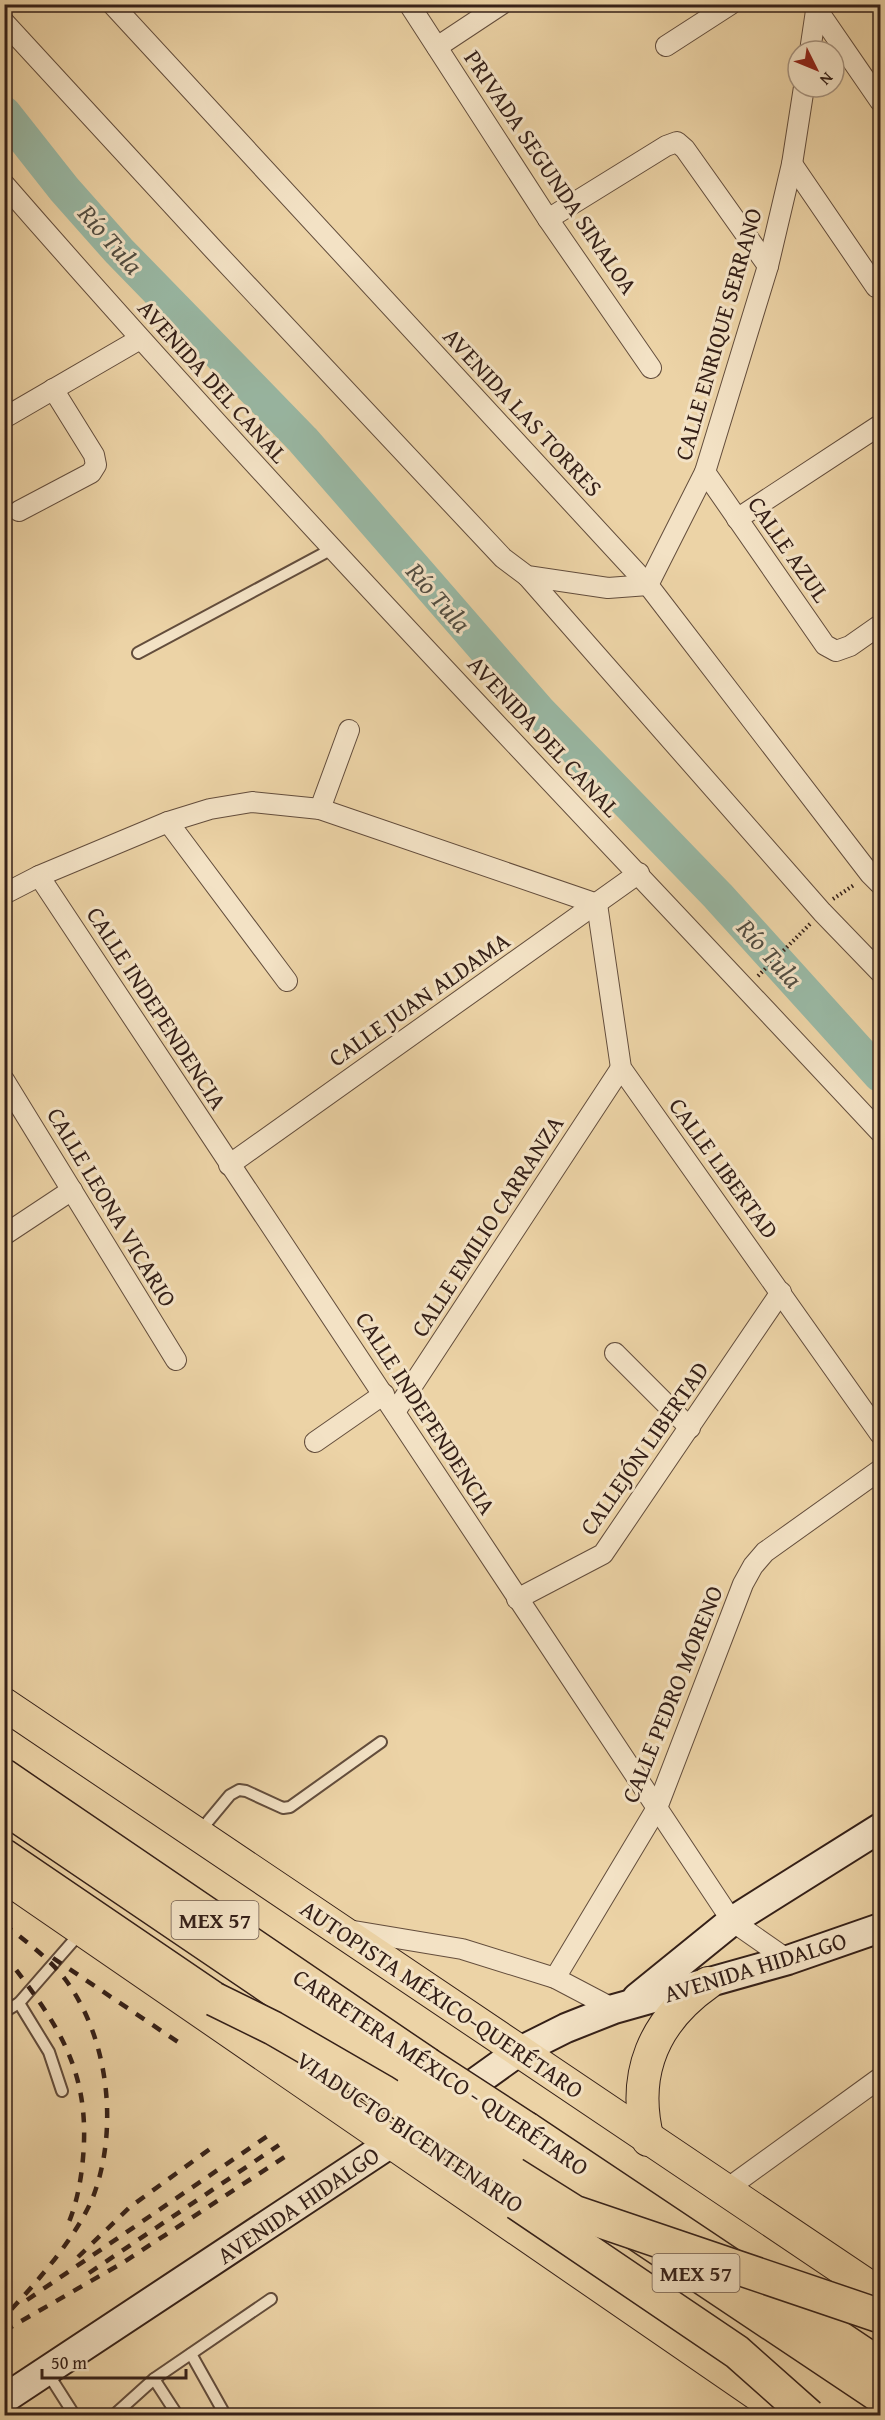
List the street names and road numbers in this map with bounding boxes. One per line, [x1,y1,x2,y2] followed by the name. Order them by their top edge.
[456,43,646,302] street label: PRIVADA SEGUNDA SINALOA
[665,204,771,464] street label: CALLE ENRIQUE SERRANO
[130,291,296,471] street label: AVENIDA DEL CANAL
[435,320,611,504] street label: AVENIDA LAS TORRES
[740,489,839,609] street label: CALLE AZUL
[460,647,629,825] street label: AVENIDA DEL CANAL
[78,900,236,1117] street label: CALLE INDEPENDENCIA
[321,923,517,1075] street label: CALLE JUAN ALDAMA
[661,1090,787,1246] street label: CALLE LIBERTAD
[38,1101,186,1313] street label: CALLE LEONA VICARIO
[402,1108,572,1344] street label: CALLE EMILIO CARRANZA
[347,1305,505,1522] street label: CALLE INDEPENDENCIA
[571,1354,717,1542] street label: CALLEJÓN LIBERTAD
[612,1580,732,1808] street label: CALLE PEDRO MORENO
[293,1891,591,2107] street label: AUTOPISTA MÉXICO-QUERÉTARO
[172,1901,258,1939] road number: MEX 57
[659,1923,851,2011] street label: AVENIDA HIDALGO
[286,1960,596,2184] street label: CARRETERA MÉXICO - QUERÉTARO
[289,2043,531,2221] street label: VIADUCTO BICENTENARIO
[210,2138,386,2272] street label: AVENIDA HIDALGO
[652,2254,740,2292] road number: MEX 57

